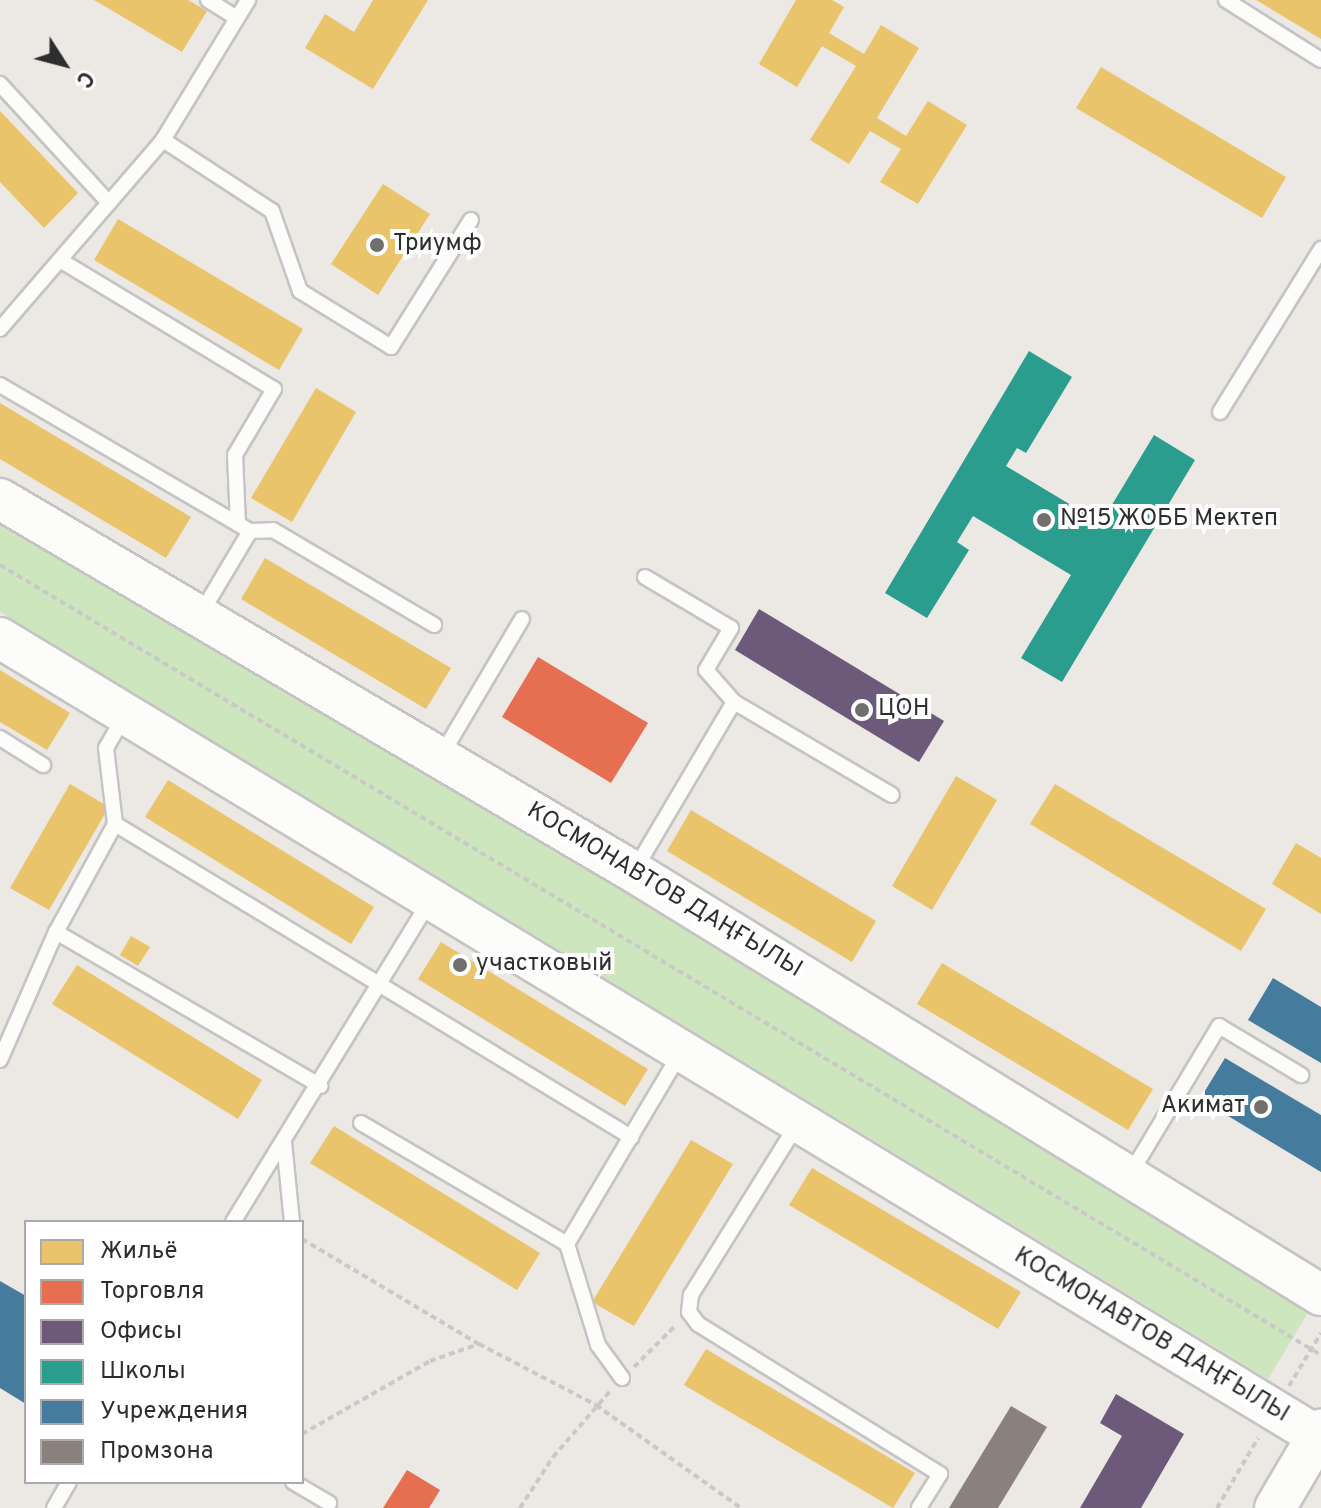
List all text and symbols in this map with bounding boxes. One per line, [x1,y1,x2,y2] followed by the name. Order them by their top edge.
[24,24,104,104] north arrow
[69,65,99,92] text: С
[393,231,482,259] place label: Триумф
[368,236,386,254] marker: Триумф
[1060,506,1278,534] place label: №15 ЖОББ Мектеп
[1035,511,1053,529] marker: №15 ЖОББ Мектеп
[878,696,929,724] place label: ЦОН
[853,701,871,719] marker: ЦОН
[521,797,807,985] street label: КОСМОНАВТОВ ДАҢҒЫЛЫ
[476,951,612,979] place label: участковый
[451,956,469,974] marker: участковый
[1161,1093,1245,1121] place label: Акимат
[1252,1098,1270,1116] marker: Акимат
[24,1220,304,1484] legend
[100,1237,177,1267] text: Жильё
[1008,1242,1294,1430] street label: КОСМОНАВТОВ ДАҢҒЫЛЫ
[100,1277,204,1307] text: Торговля
[100,1317,182,1347] text: Офисы
[100,1357,186,1387] text: Школы
[100,1397,248,1427] text: Учреждения
[100,1437,213,1467] text: Промзона

